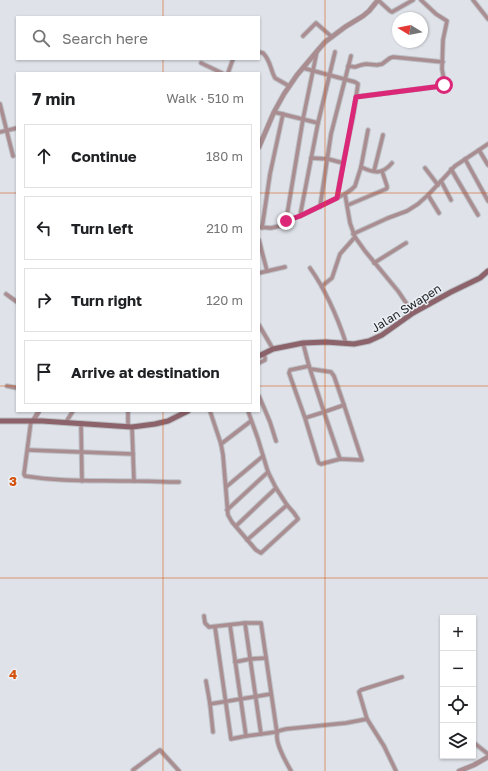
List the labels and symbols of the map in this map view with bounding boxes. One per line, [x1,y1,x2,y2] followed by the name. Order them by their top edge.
[392,12,428,48] north arrow
[435,76,453,94] route start
[277,212,295,230] route end
[368,280,444,336] street label: Jalan Swapen
[9,473,17,489] text: 3
[9,666,17,682] text: 4

